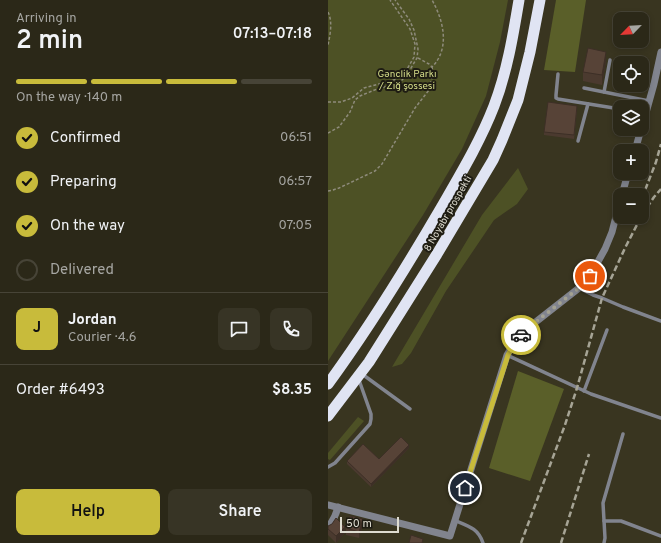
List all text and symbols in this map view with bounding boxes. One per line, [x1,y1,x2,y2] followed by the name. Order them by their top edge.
[16,11,77,27] text: Arriving in
[613,12,649,48] north arrow
[613,12,649,224] map controls
[16,25,83,58] text: 2 min
[233,25,312,44] text: 07:13–07:18
[613,56,649,92] button: locate
[377,68,437,93] park label: Gənclik Parkı / Zığ şossesi
[16,90,122,106] text: On the way · 140 m
[613,100,649,136] button: layers
[16,127,38,149] icon: check
[50,129,121,148] text: Confirmed
[280,130,312,146] text: 06:51
[613,144,649,180] button: +
[16,171,38,193] icon: check
[50,173,117,192] text: Preparing
[278,174,312,190] text: 06:57
[421,174,475,254] street label: 8 Noyabr prospekti
[613,188,649,224] button: −
[16,215,38,237] icon: check
[50,217,125,236] text: On the way
[278,218,312,234] text: 07:05
[573,259,607,293] pin
[50,261,114,280] text: Delivered
[579,265,601,287] icon: bag
[218,308,260,350] button: chat
[270,308,312,350] button: phone
[68,311,117,330] text: Jordan
[501,315,541,355] courier
[33,319,41,338] text: J
[510,324,532,346] icon: car
[68,330,136,346] text: Courier · 4.6
[16,381,105,400] text: Order #6493
[272,381,312,400] text: $8.35
[448,471,482,505] pin
[454,477,476,499] icon: home
[16,489,160,535] button: Help
[168,489,312,535] button: Share
[340,515,399,534] scale bar
[346,517,372,531] text: 50 m

